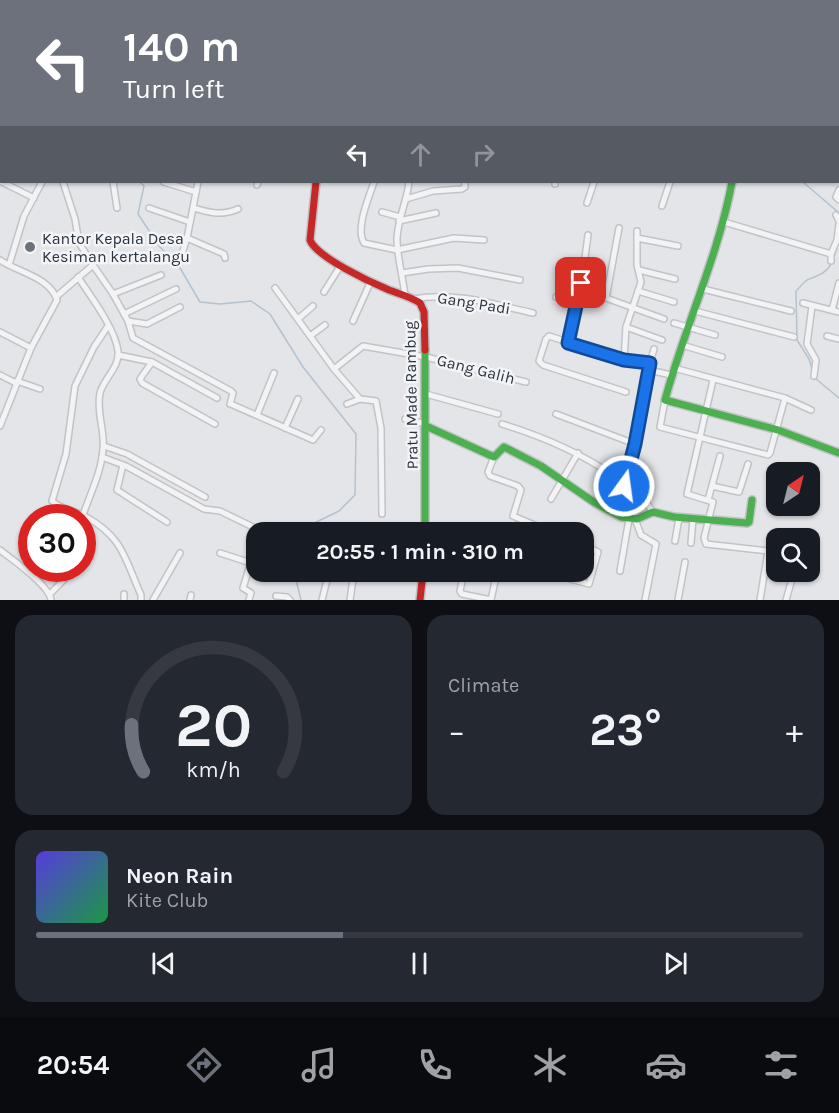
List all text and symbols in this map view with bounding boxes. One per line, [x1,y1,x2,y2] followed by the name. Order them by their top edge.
[123,22,240,72] text: 140 m
[24,24,102,102] icon: left
[123,73,224,105] text: Turn left
[341,138,374,171] icon: left
[404,138,437,171] icon: ahead
[467,138,500,171] icon: right
[42,229,190,266] place label: Kantor Kepala Desa Kesiman kertalangu
[23,240,37,254] marker: Kantor Kepala Desa Kesiman kertalangu
[555,257,606,308] pin
[564,266,597,299] icon: arrive
[436,288,512,318] street label: Gang Padi
[400,321,422,469] street label: Pratu Made Rambug
[435,350,517,388] street label: Gang Galih
[592,454,656,518] position arrow
[766,462,820,516] north arrow
[766,462,820,582] map controls
[18,504,96,582] speed limit sign: 30
[766,528,820,582] button: search
[316,539,524,565] text: 20:55 · 1 min · 310 m
[448,674,519,697] text: Climate
[175,689,252,762] text: 20
[589,704,662,756] text: 23°
[448,712,465,750] text: −
[786,712,803,750] text: +
[186,757,241,782] text: km/h
[126,863,233,889] text: Neon Rain
[126,889,208,912] text: Kite Club
[147,947,180,980] icon: previous
[403,947,436,980] icon: pause
[659,947,692,980] icon: next
[183,1044,225,1086] icon: directions
[298,1044,340,1086] icon: music
[414,1044,456,1086] icon: phone
[529,1044,571,1086] icon: climate
[645,1044,687,1086] icon: car
[760,1044,802,1086] icon: filters
[37,1049,109,1081] text: 20:54

